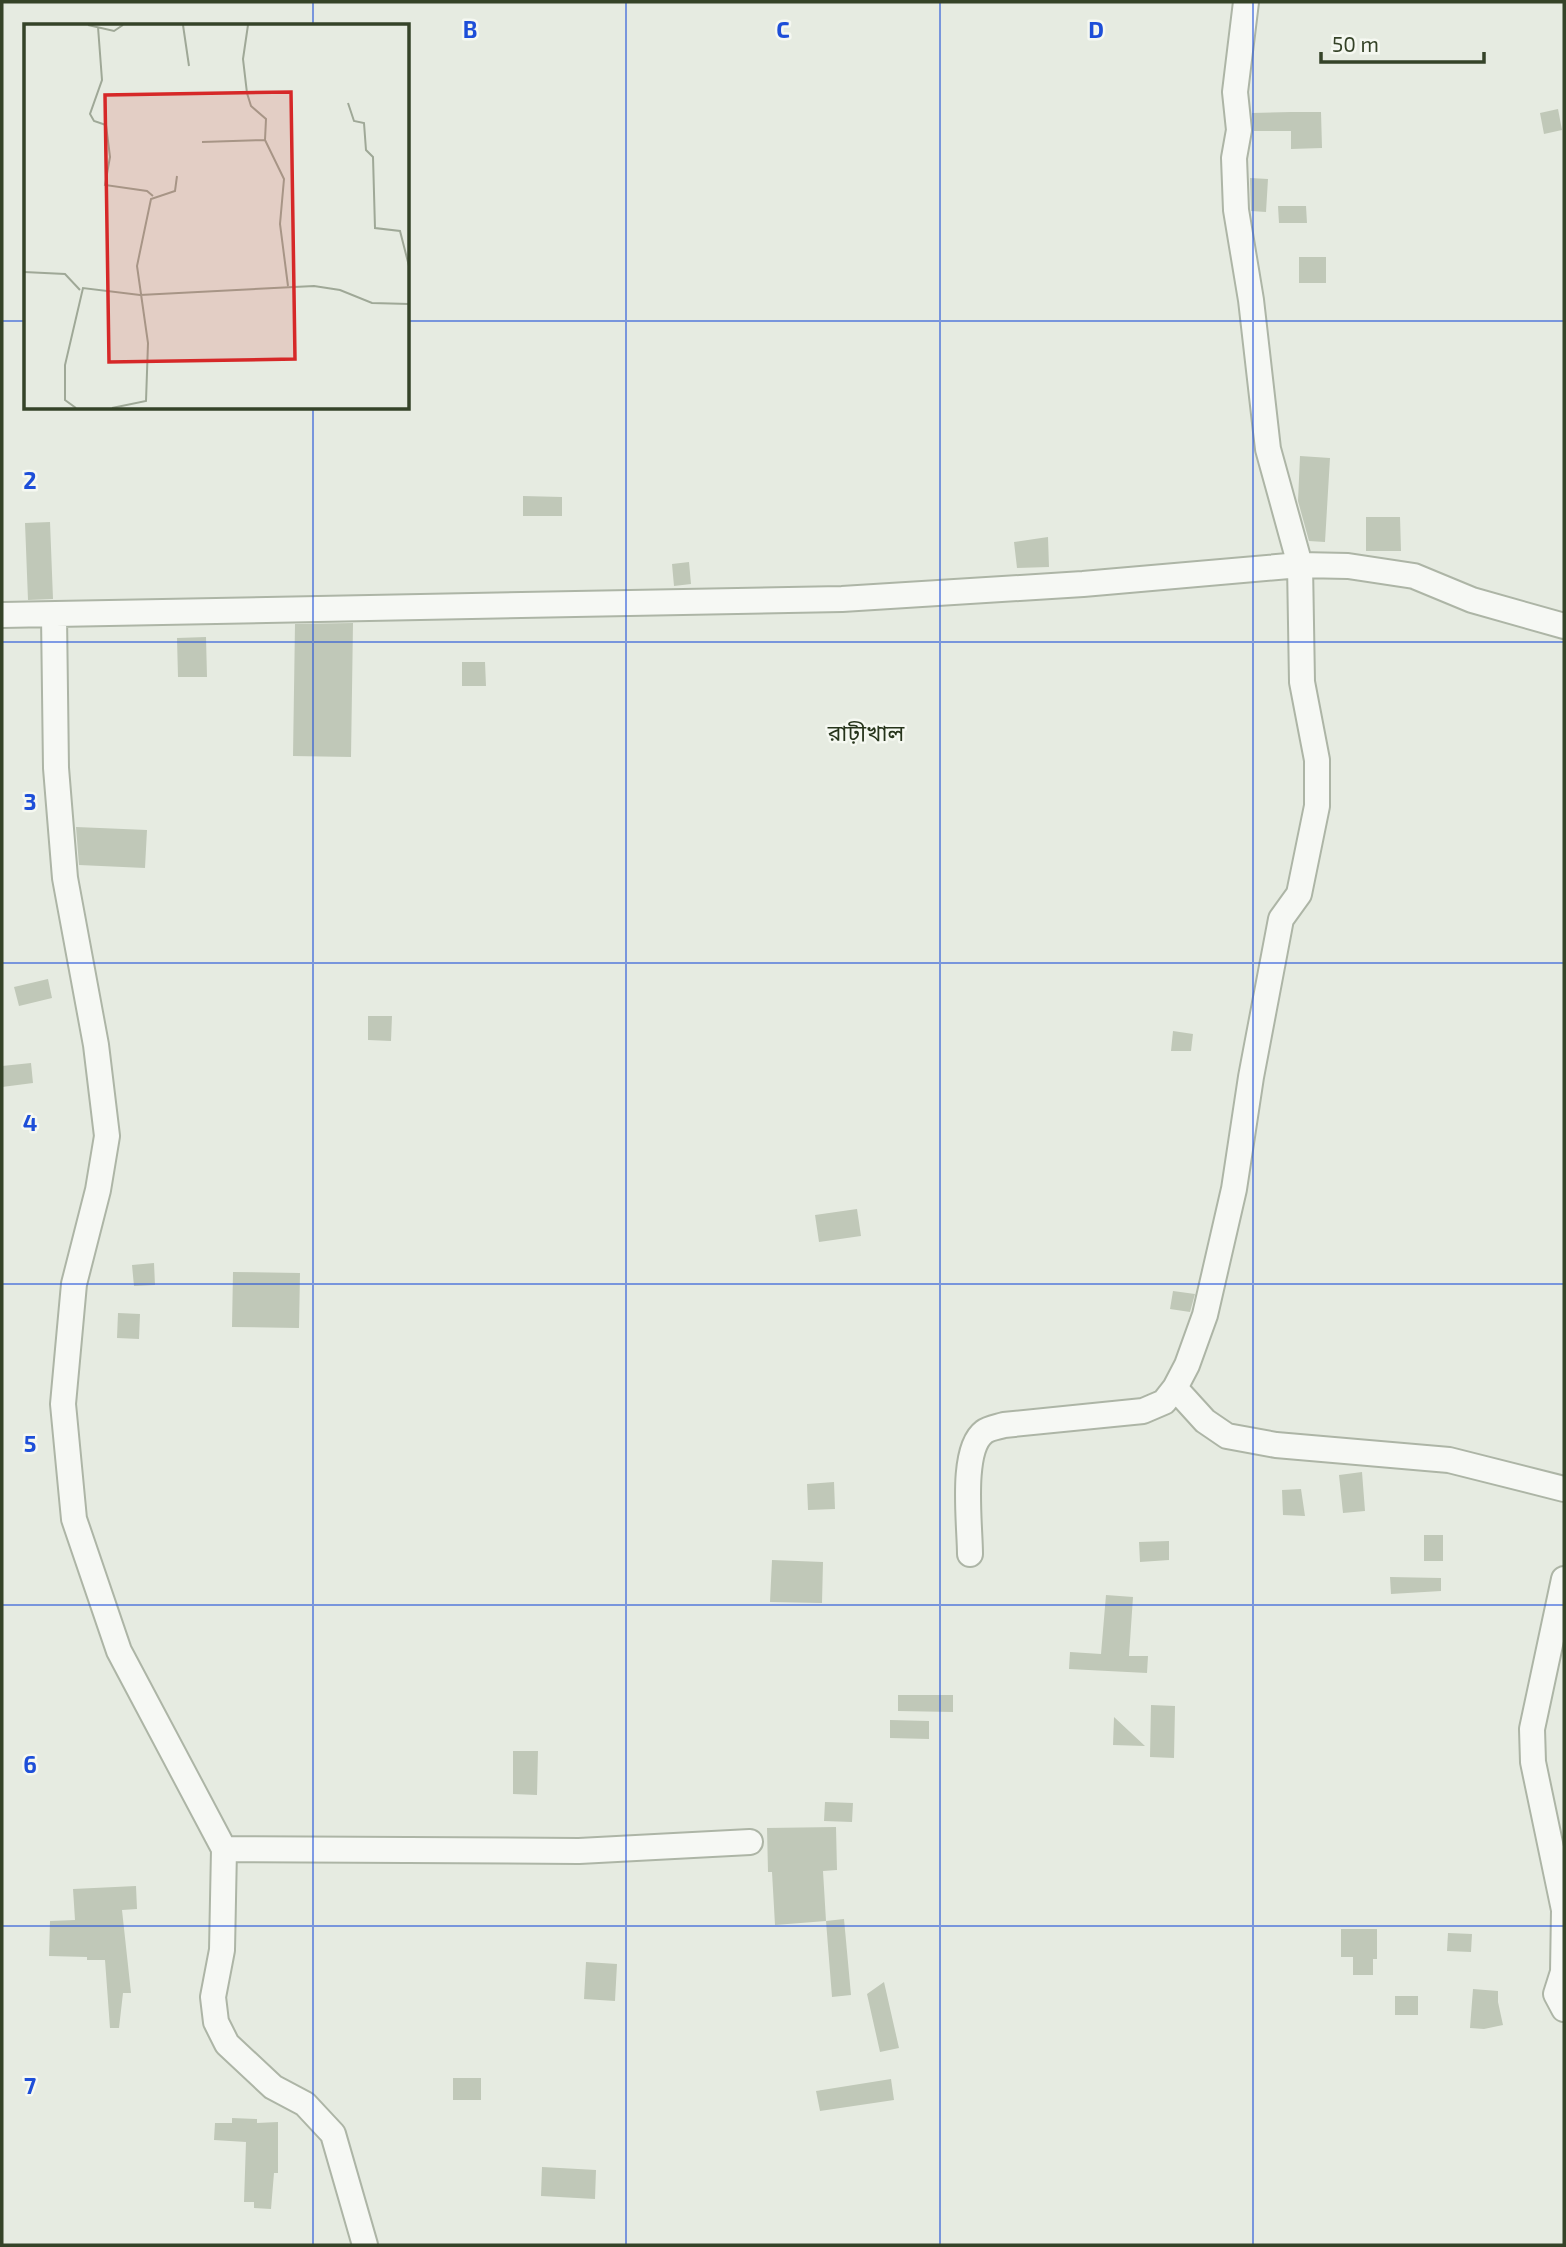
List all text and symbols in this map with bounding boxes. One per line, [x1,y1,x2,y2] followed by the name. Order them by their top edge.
[463,15,477,43] text: B
[776,15,790,43] text: C
[1088,15,1104,43] text: D
[1321,21,1484,65] scale bar
[24,24,410,410] inset map
[1332,31,1379,56] text: 50 m
[23,466,37,494] text: 2
[827,718,906,746] district label: রাঢ়ীখাল
[23,787,37,815] text: 3
[23,1108,37,1136] text: 4
[24,1429,36,1457] text: 5
[23,1750,37,1778] text: 6
[24,2071,36,2099] text: 7

